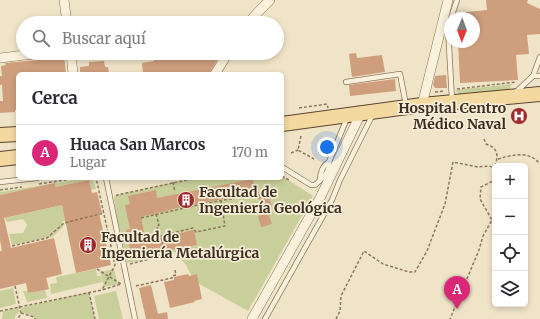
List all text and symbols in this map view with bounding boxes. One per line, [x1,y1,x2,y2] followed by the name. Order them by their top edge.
[444,12,480,48] north arrow
[16,16,284,60] search box
[30,27,52,49] icon: search
[62,29,146,48] text: Buscar aquí
[32,87,78,109] text: Cerca
[398,99,506,133] place label: Hospital Centro Médico Naval
[509,106,529,126] hospital icon: Hospital Centro Médico Naval
[70,135,205,154] text: Huaca San Marcos
[317,137,337,157] your location
[40,144,50,161] text: A
[231,144,268,161] text: 170 m
[70,154,107,171] text: Lugar
[492,163,528,307] map controls
[492,163,528,199] button: +
[199,183,342,217] place label: Facultad de Ingeniería Geológica
[176,190,196,210] building icon: Facultad de Ingeniería Geológica
[492,199,528,235] button: −
[101,228,260,262] place label: Facultad de Ingeniería Metalúrgica
[78,235,98,255] building icon: Facultad de Ingeniería Metalúrgica
[492,235,528,271] button: locate
[492,271,528,307] button: layers
[444,276,470,309] pin: A

